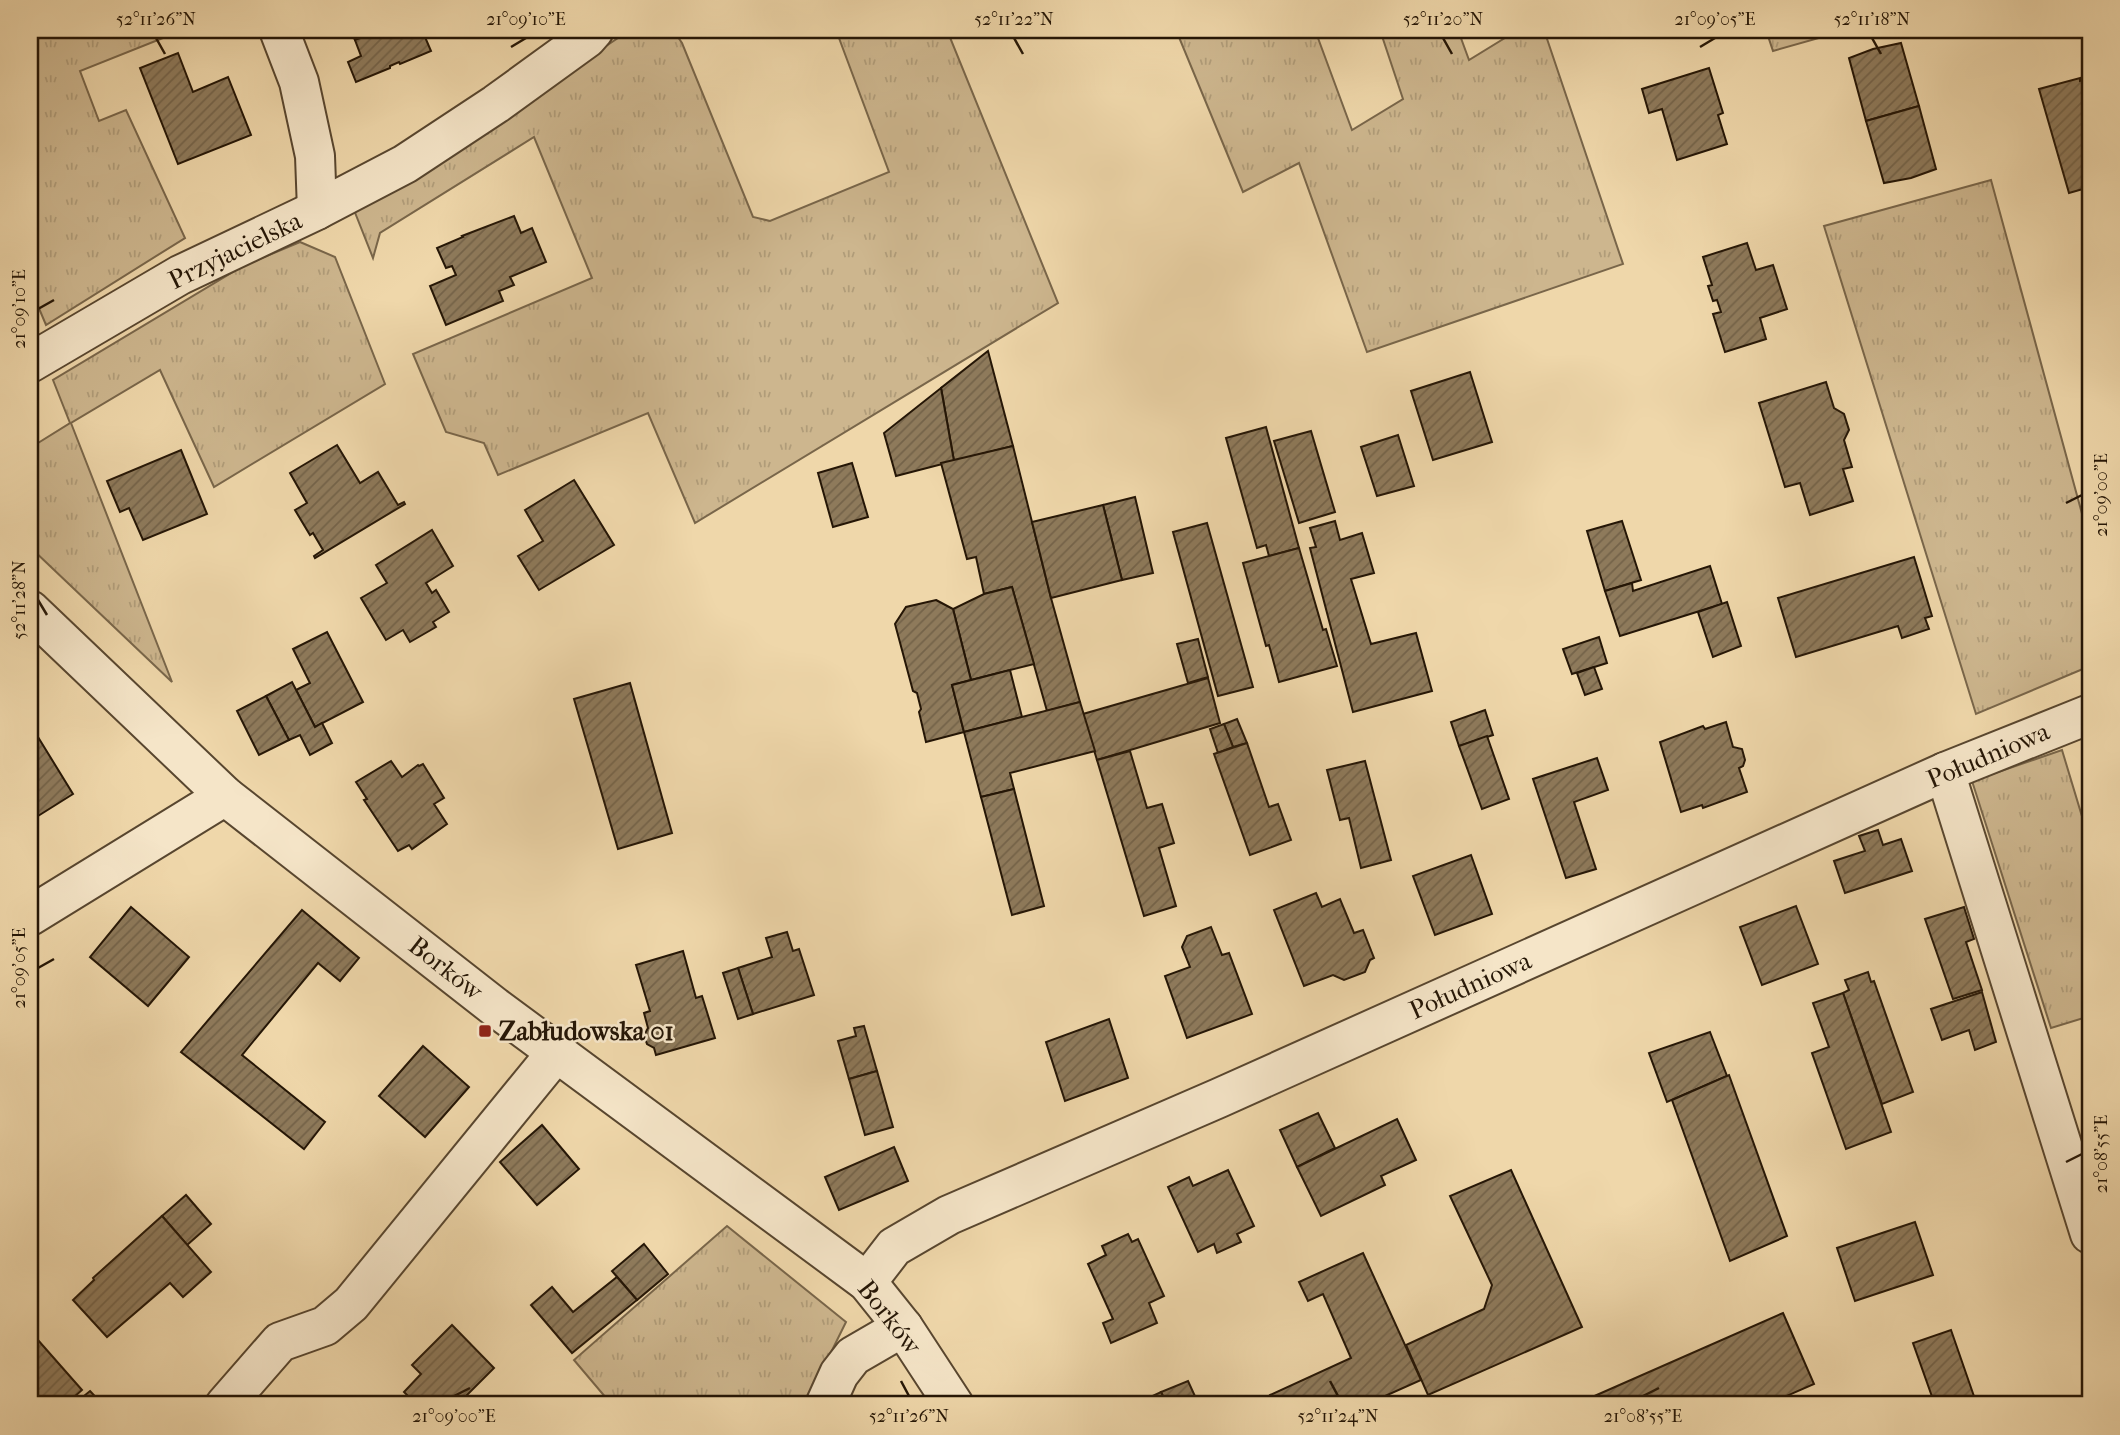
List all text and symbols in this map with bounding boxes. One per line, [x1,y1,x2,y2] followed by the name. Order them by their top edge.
[116,9,196,30] text: 52°11'26"N
[486,9,566,30] text: 21°09'10"E
[974,9,1054,30] text: 52°11'22"N
[1403,9,1483,30] text: 52°11'20"N
[1674,9,1756,30] text: 21°09'05"E
[1834,9,1911,30] text: 52°11'18"N
[163,204,308,296] street label: Przyjacielska
[9,269,30,349] text: 21°09'10"E
[2091,453,2112,537] text: 21°09'00"E
[9,560,30,640] text: 52°11'28"N
[1922,715,2055,795] street label: Południowa
[9,927,30,1009] text: 21°09'05"E
[402,930,489,1007] street label: Borków
[1404,944,1537,1026] street label: Południowa
[499,1016,674,1047] place label: Zabłudowska 01
[477,1023,493,1039] marker: Zabłudowska 01
[2091,1115,2112,1193] text: 21°08'55"E
[851,1274,929,1361] street label: Borków
[412,1406,496,1427] text: 21°09'00"E
[869,1406,949,1427] text: 52°11'26"N
[1298,1406,1379,1427] text: 52°11'24"N
[1604,1406,1682,1427] text: 21°08'55"E

